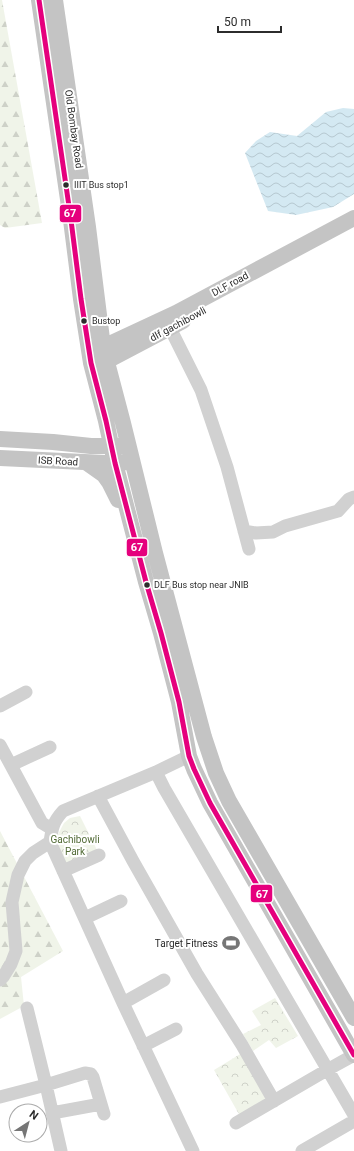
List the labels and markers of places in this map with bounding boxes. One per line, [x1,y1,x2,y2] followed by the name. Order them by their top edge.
[61,180,71,190] marker: IIIT Bus stop1
[74,180,129,190] place label: IIIT Bus stop1
[79,316,89,326] marker: Bustop
[92,316,120,326] place label: Bustop
[142,580,152,590] marker: DLF Bus stop near JNIB
[154,580,249,590] place label: DLF Bus stop near JNIB
[221,933,241,953] sports icon: Target Fitness
[155,938,218,949] place label: Target Fitness

